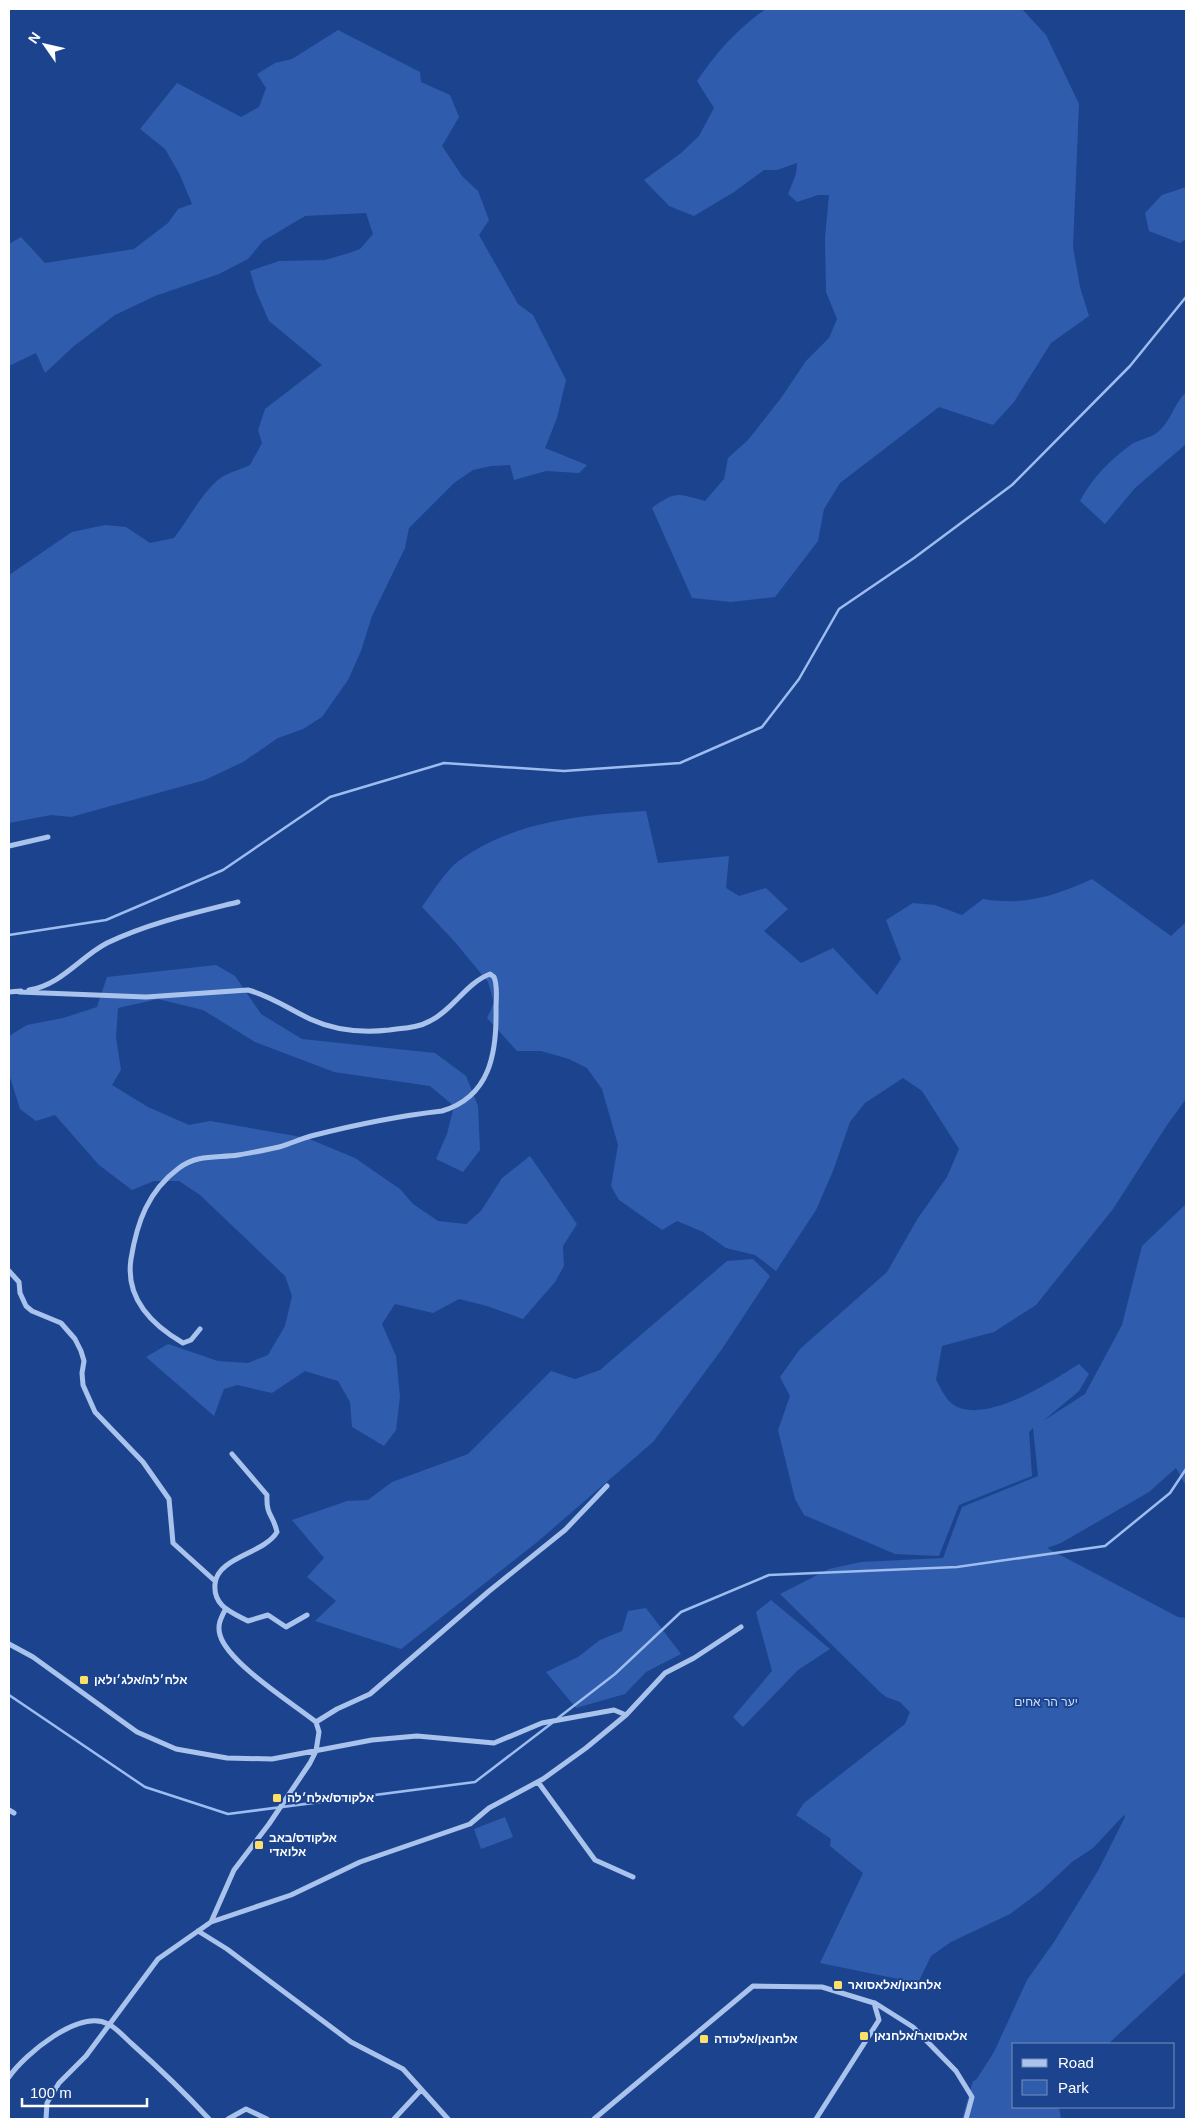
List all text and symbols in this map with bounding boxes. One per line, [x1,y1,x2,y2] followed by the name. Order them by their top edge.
[20,20,70,70] north arrow
[25,29,44,46] text: N
[94,1673,187,1687] place label: אלח׳לה/אלג׳ולאן
[78,1674,90,1686] marker: אלח׳לה/אלג׳ולאן
[1014,1695,1078,1709] park label: יער הר אחים
[287,1791,374,1805] place label: אלקודס/אלח׳לה
[271,1792,283,1804] marker: אלקודס/אלח׳לה
[269,1831,337,1859] place label: אלקודס/באב אלואדי
[253,1839,265,1851] marker: אלקודס/באב אלואדי
[848,1978,941,1992] place label: אלחנאן/אלאסואר
[832,1979,844,1991] marker: אלחנאן/אלאסואר
[874,2029,967,2043] place label: אלאסואר/אלחנאן
[858,2030,870,2042] marker: אלאסואר/אלחנאן
[714,2032,798,2046] place label: אלחנאן/אלעודה
[698,2033,710,2045] marker: אלחנאן/אלעודה
[1012,2043,1175,2108] legend
[1058,2054,1094,2071] text: Road
[22,2076,148,2108] scale bar
[1058,2079,1089,2096] text: Park
[30,2084,72,2101] text: 100 m

